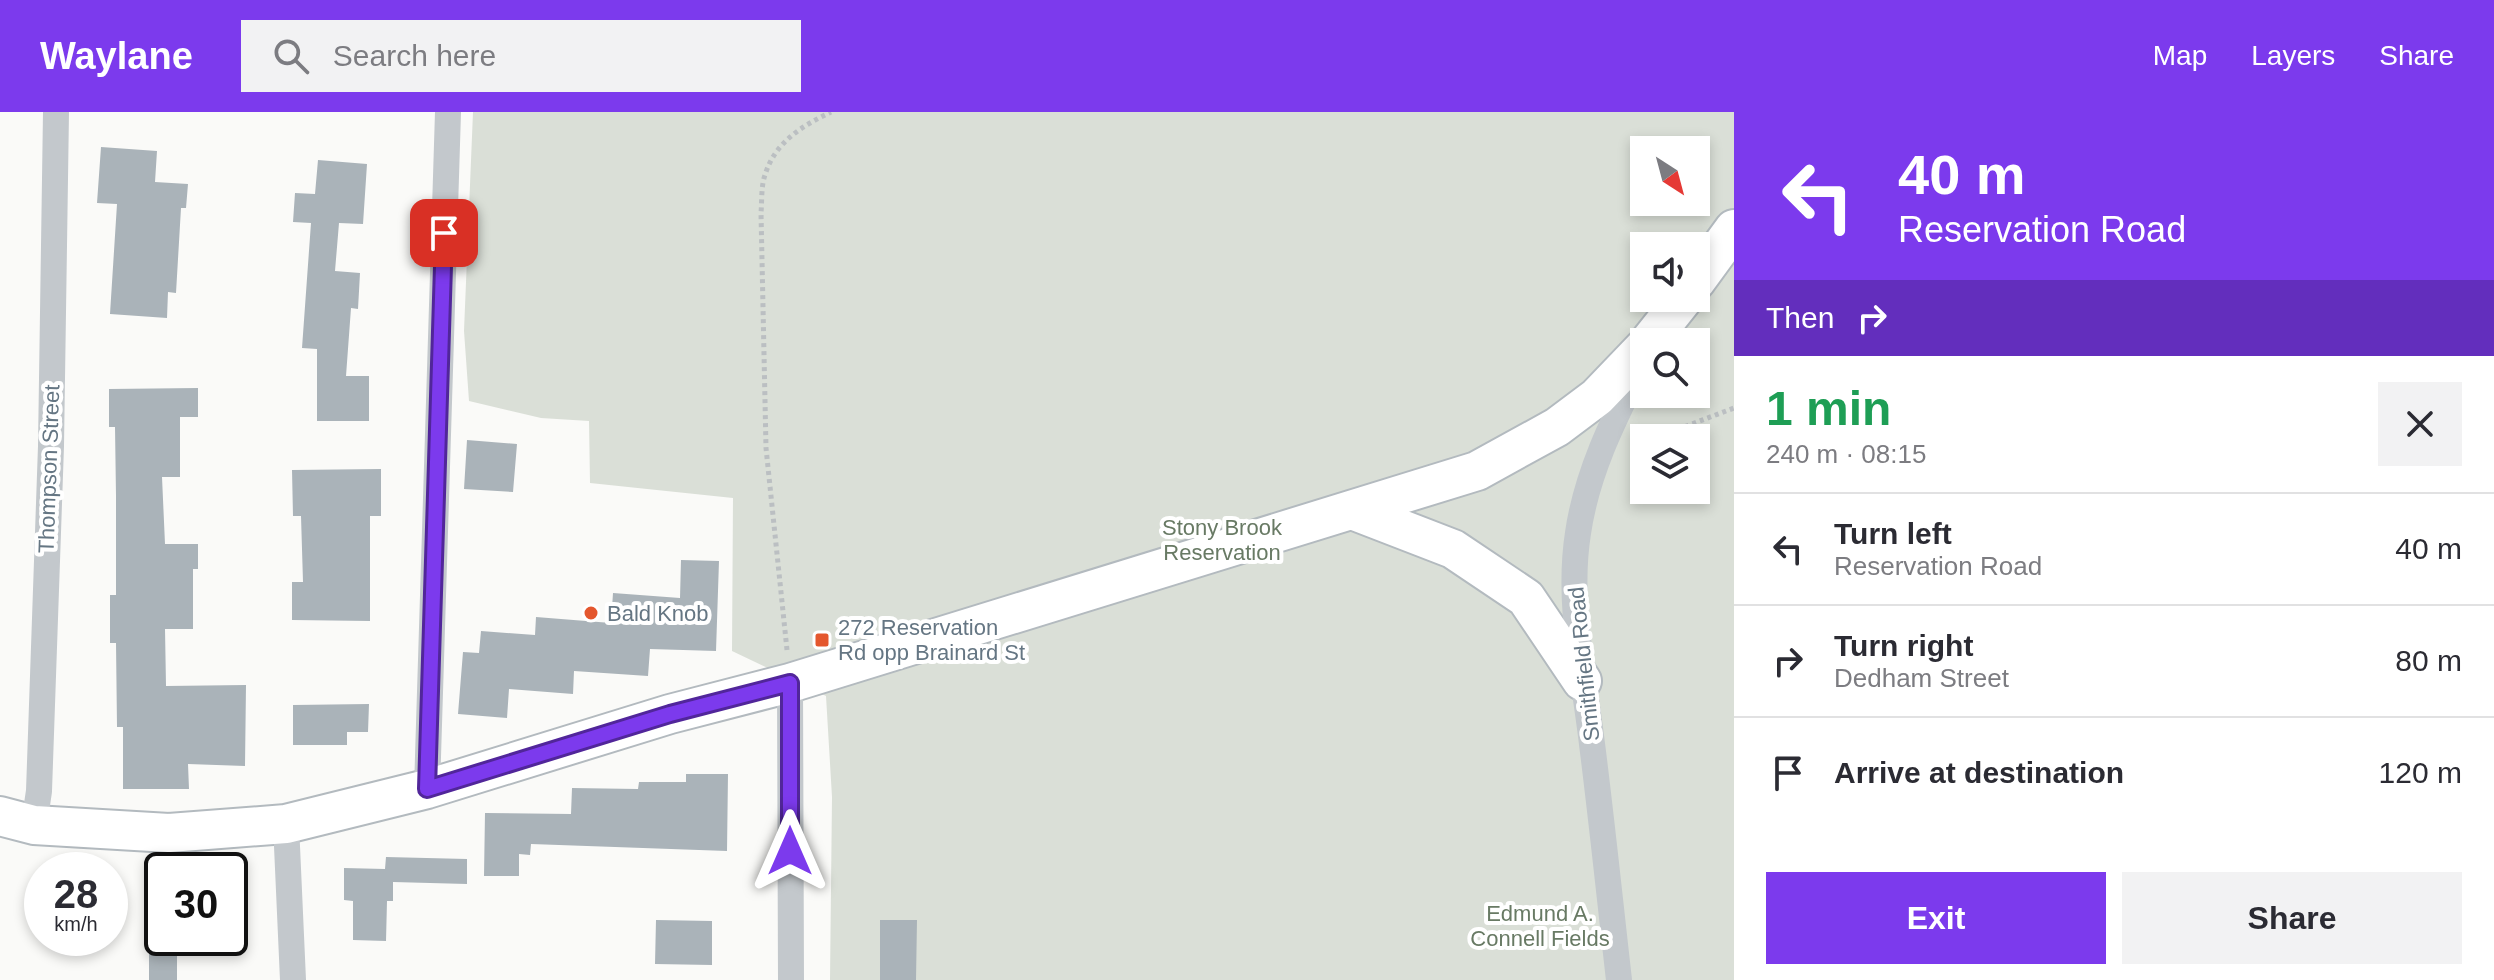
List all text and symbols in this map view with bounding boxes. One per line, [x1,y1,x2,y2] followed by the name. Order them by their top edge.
[241,20,801,92] search box
[269,34,313,78] icon: search
[40,35,193,77] text: Waylane
[333,39,496,72] text: Search here
[2153,40,2207,71] text: Map
[2251,40,2335,71] text: Layers
[2379,40,2454,71] text: Share
[1630,136,1710,216] north arrow
[1630,136,1710,504] map controls
[1898,143,2026,206] text: 40 m
[1766,144,1870,248] icon: left
[410,199,478,267] pin
[1898,209,2186,250] text: Reservation Road
[422,211,466,255] icon: arrive
[1630,232,1710,312] button: sound
[1850,296,1894,340] icon: right
[1766,301,1834,334] text: Then
[1630,328,1710,408] button: search
[1766,382,1891,435] text: 1 min
[2378,382,2462,466] button: close
[34,384,64,554] street label: Thompson Street
[1630,424,1710,504] button: layers
[1766,439,1926,469] text: 240 m · 08:15
[1162,515,1283,565] park label: Stony Brook Reservation
[1834,517,1952,550] text: Turn left
[1766,527,1810,571] icon: left
[2395,532,2462,565] text: 40 m
[1834,551,2042,581] text: Reservation Road
[1563,585,1605,743] street label: Smithfield Road
[607,601,709,626] place label: Bald Knob
[582,604,600,622] marker: Bald Knob
[838,615,1025,665] place label: 272 Reservation Rd opp Brainard St
[1834,629,1973,662] text: Turn right
[813,631,831,649] marker: 272 Reservation Rd opp Brainard St
[1766,639,1810,683] icon: right
[2395,644,2462,677] text: 80 m
[1834,663,2009,693] text: Dedham Street
[1766,751,1810,795] icon: arrive
[1834,756,2124,789] text: Arrive at destination
[2379,756,2462,789] text: 120 m
[748,809,832,893] position arrow
[144,852,248,956] speed limit sign: 30
[54,872,98,916] text: 28
[1766,872,2106,964] button: Exit
[2122,872,2462,964] button: Share
[1470,901,1610,951] park label: Edmund A. Connell Fields
[54,913,98,935] text: km/h

